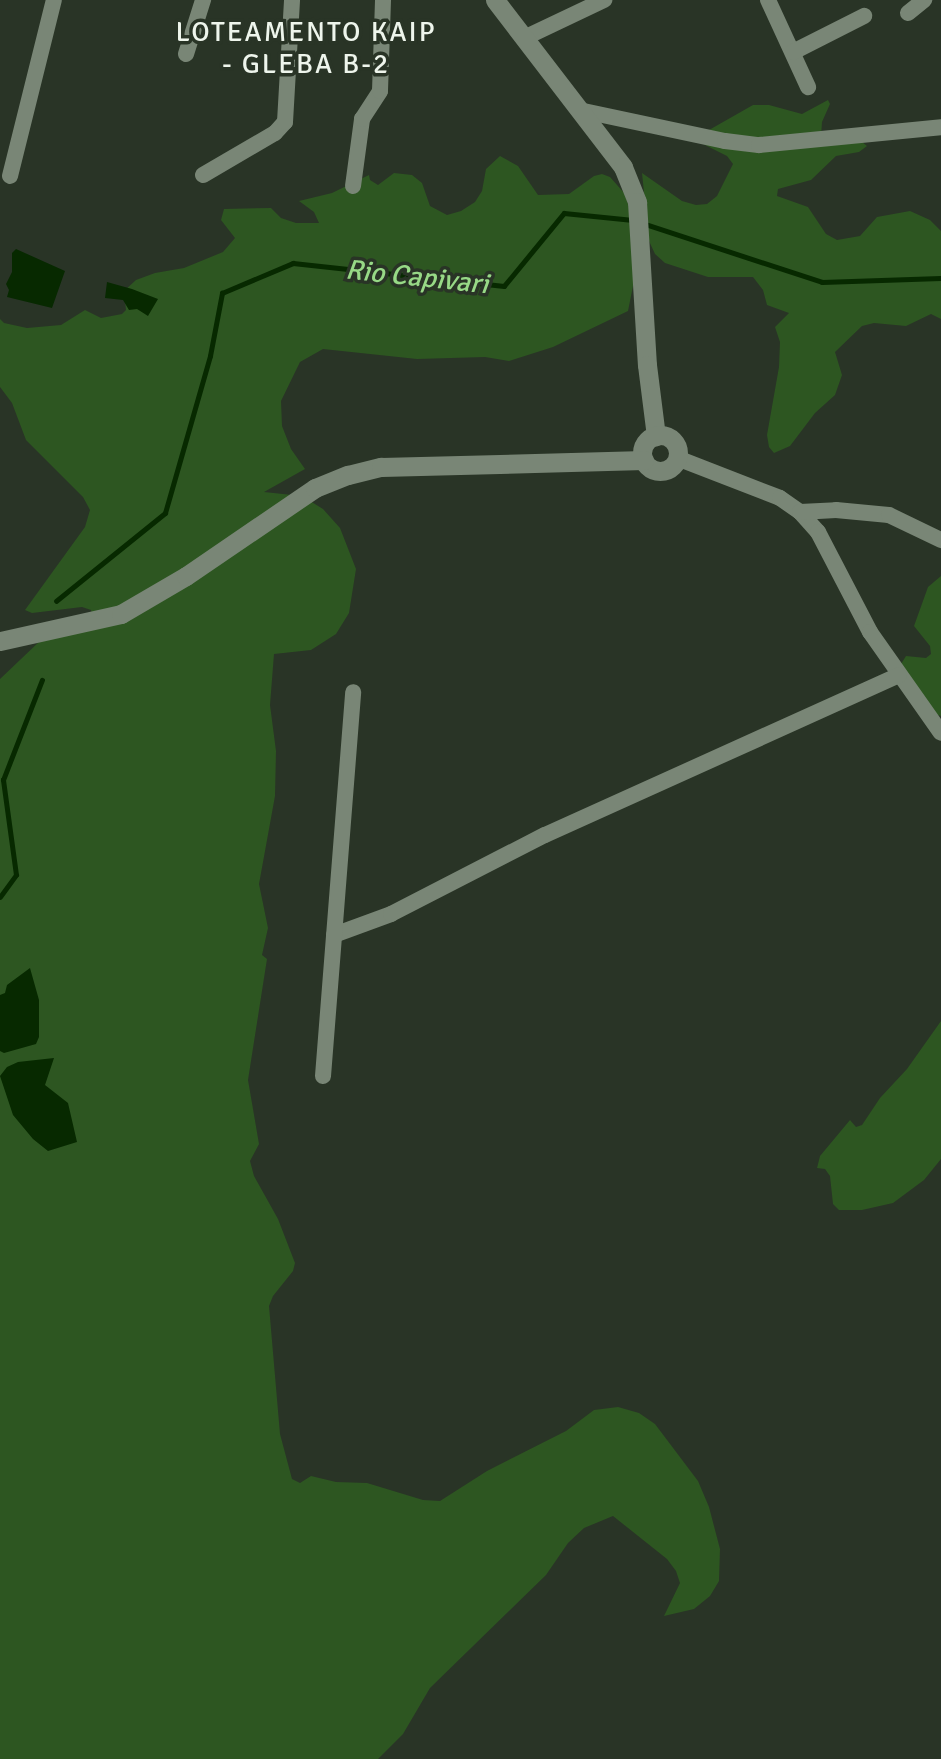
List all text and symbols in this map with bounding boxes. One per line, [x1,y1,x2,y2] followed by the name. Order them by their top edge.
[177,15,435,81] district label: LOTEAMENTO KAIP - GLEBA B-2
[344,253,490,301] water label: Rio Capivari

